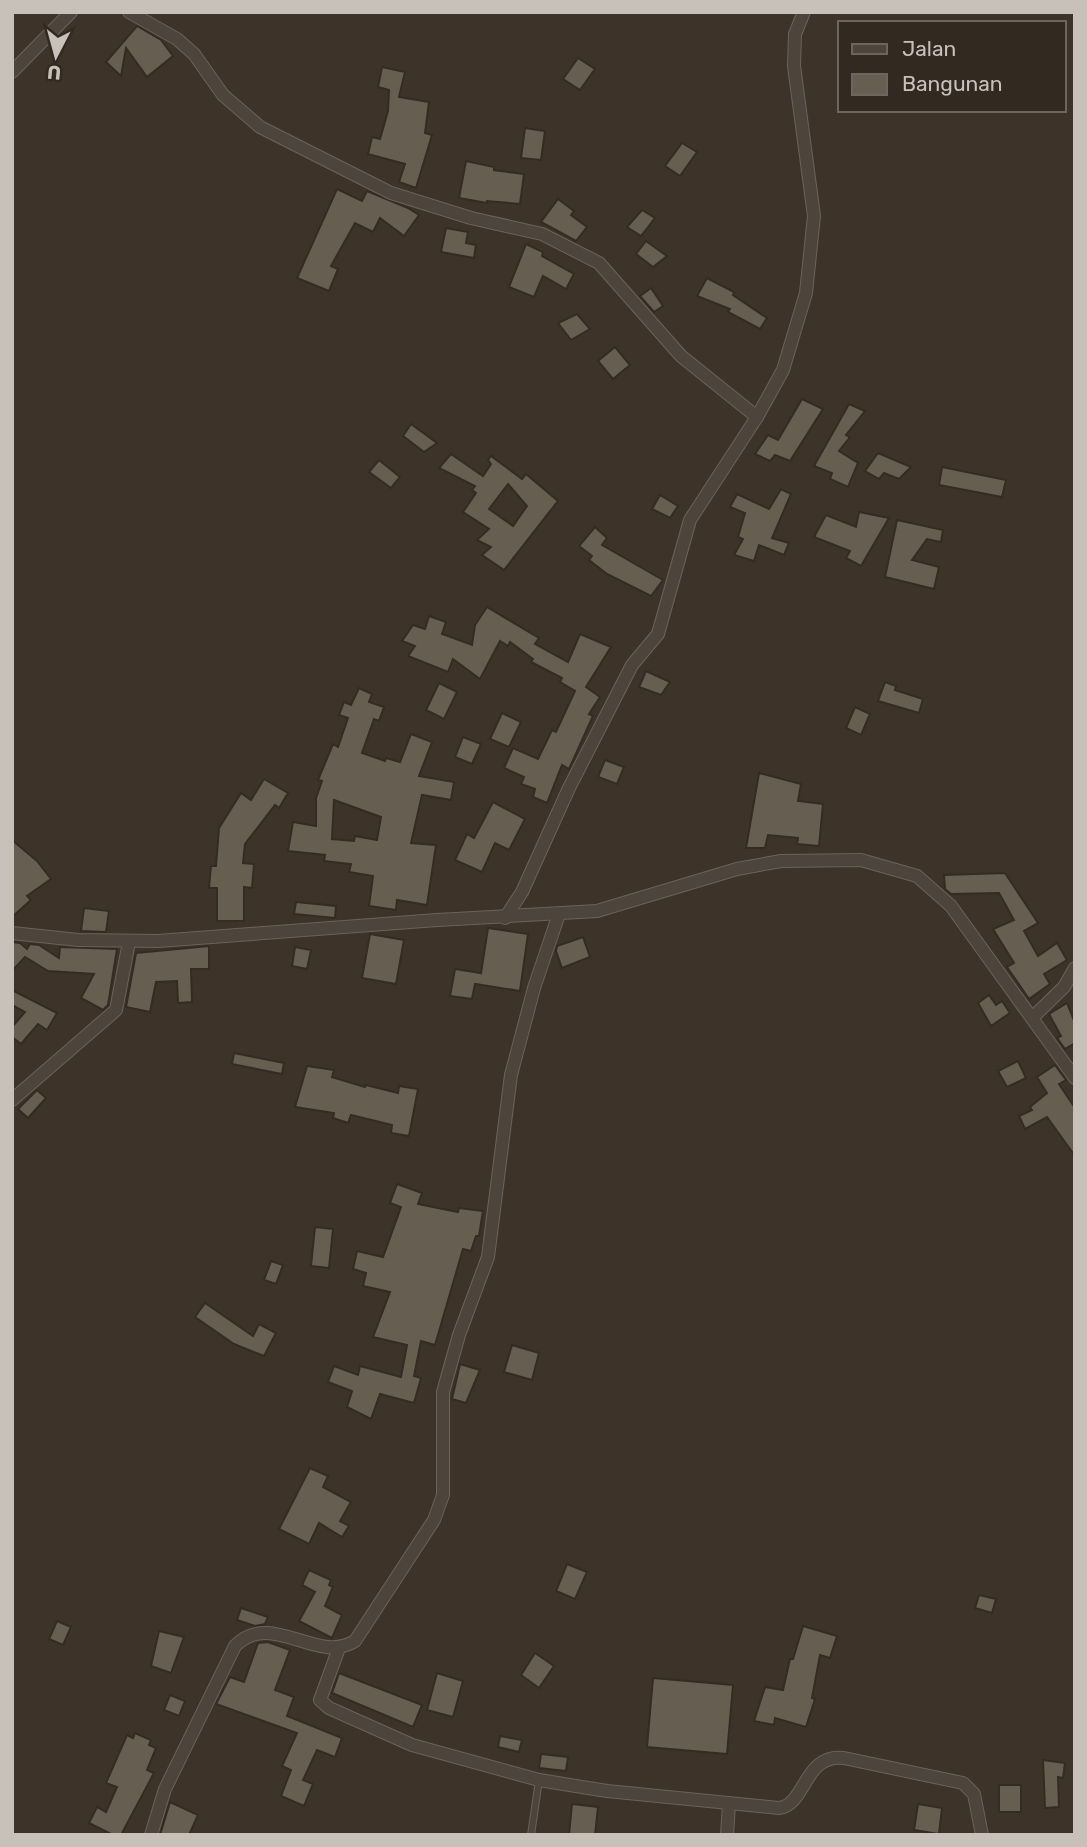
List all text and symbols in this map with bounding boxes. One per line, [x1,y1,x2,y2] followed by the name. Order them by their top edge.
[21,21,91,91] north arrow
[838,21,1066,112] legend
[902,36,956,61] text: Jalan
[46,60,62,85] text: U
[902,71,1003,96] text: Bangunan

